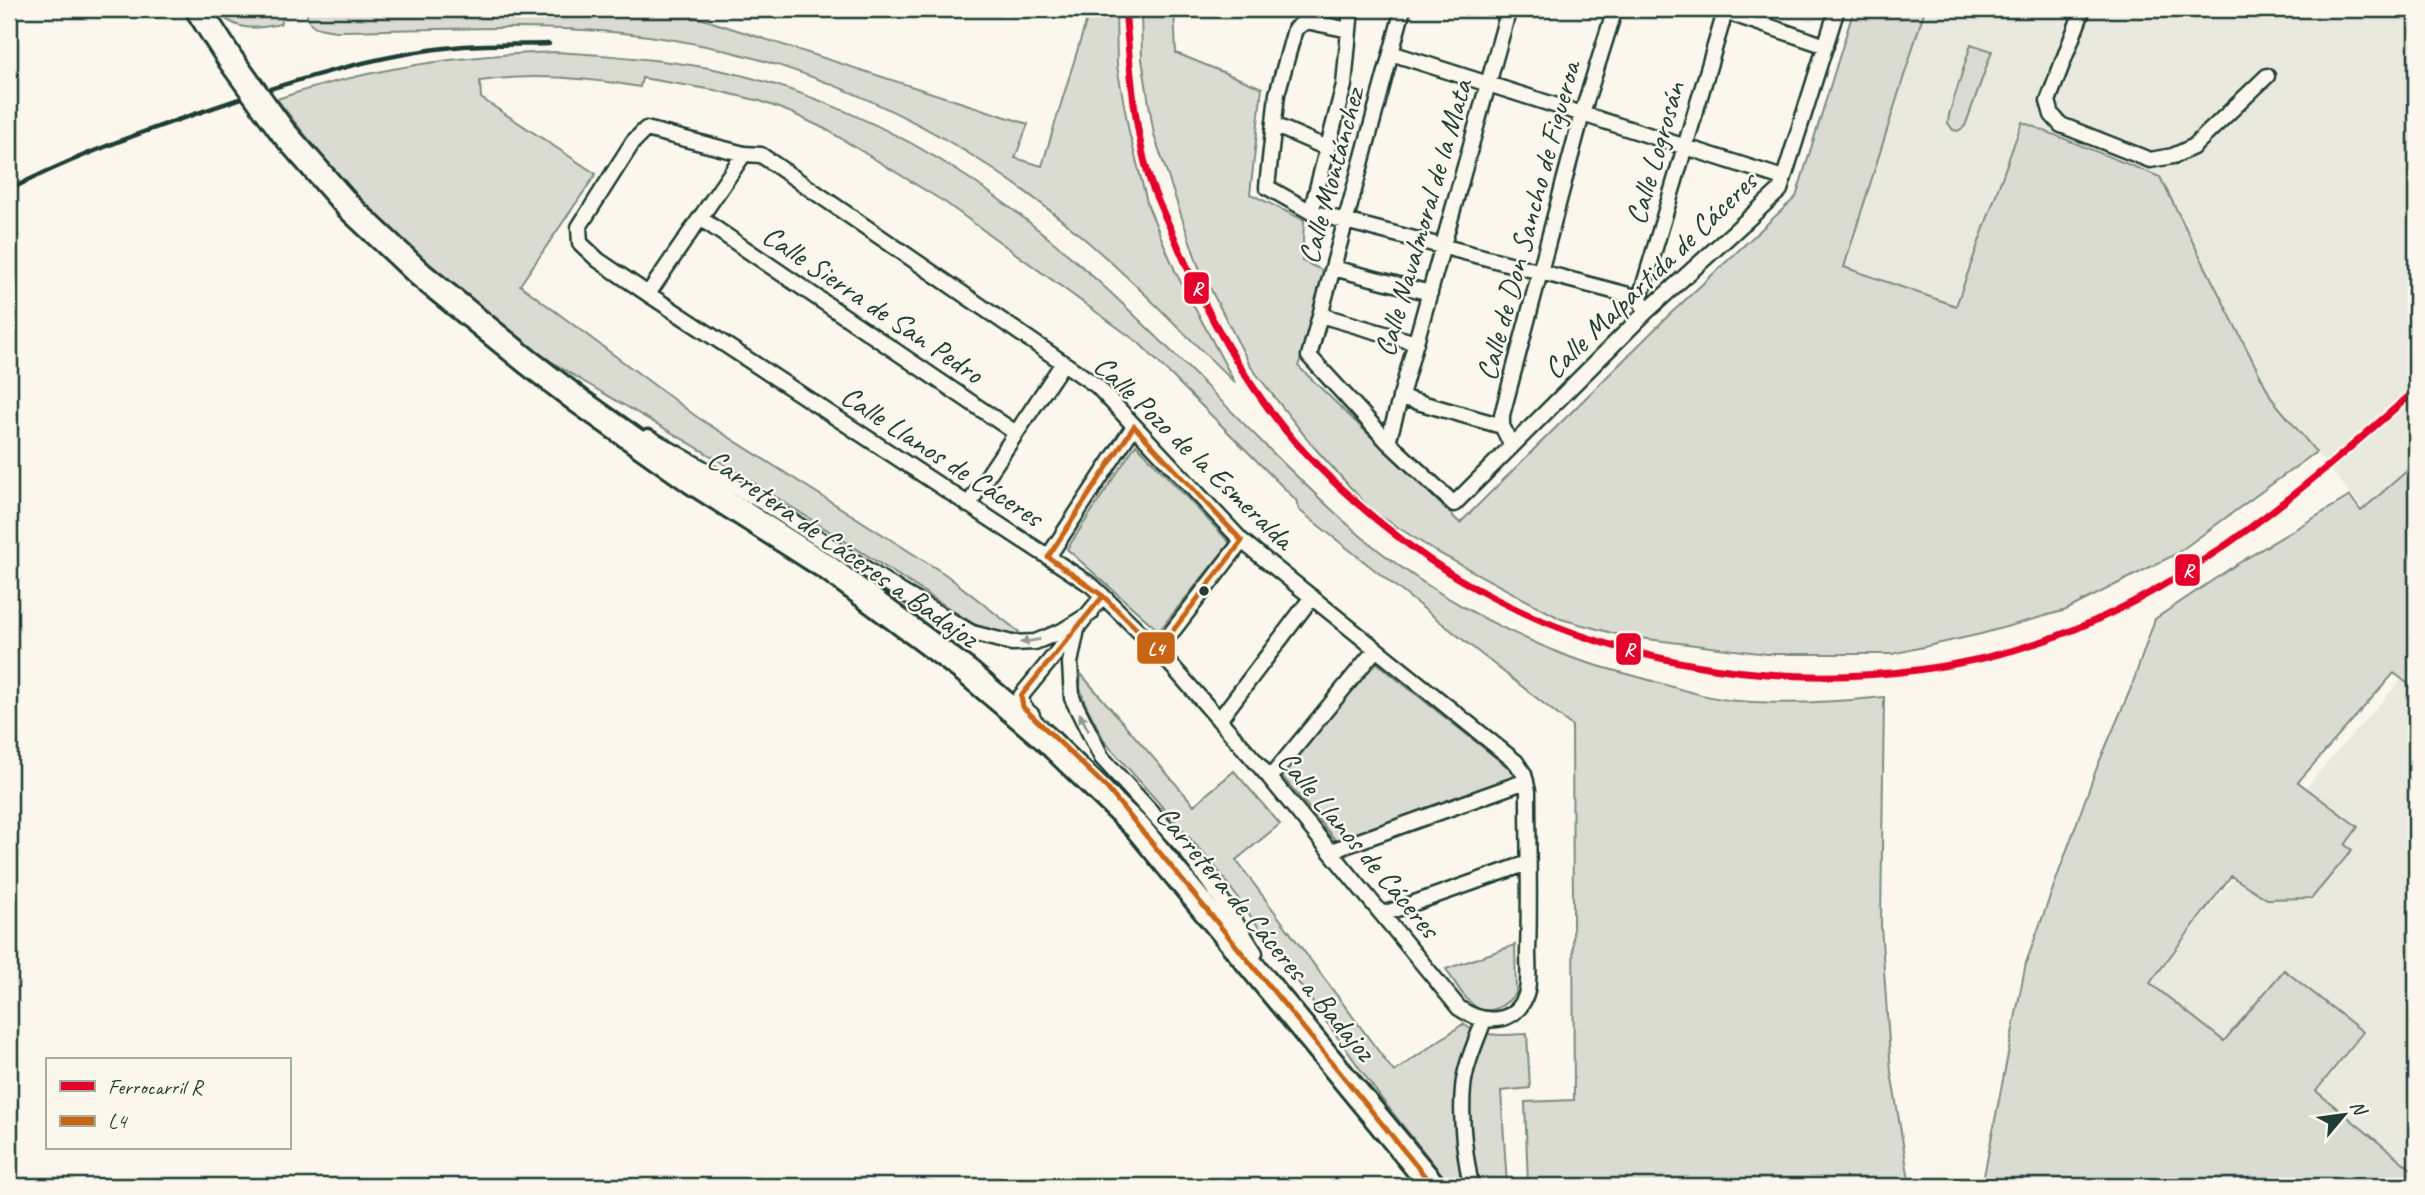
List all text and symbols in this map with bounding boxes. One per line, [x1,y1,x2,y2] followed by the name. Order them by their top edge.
[1467,55,1590,385] street label: Calle de Don Sancho de Figueroa
[1365,73,1481,361] street label: Calle Navalmoral de la Mata
[1617,76,1694,229] street label: Calle Logrosán
[1289,81,1374,268] street label: Calle Montánchez
[1535,161,1767,387] street label: Calle Malpartida de Cáceres
[755,216,992,393] street label: Calle Sierra de San Pedro
[1183,271,1210,305] line badge: R
[1192,277,1205,301] text: R
[1086,347,1304,559] street label: Calle Pozo de la Esmeralda
[834,377,1053,537] street label: Calle Llanos de Cáceres
[700,440,987,657] street label: Carretera de Cáceres a Badajoz
[2174,553,2201,587] line badge: R
[2183,559,2196,583] text: R
[1197,584,1211,598] unlabelled marker
[1136,631,1176,665] line badge: L4
[1615,632,1642,666] line badge: R
[1018,636,1040,647] one-way arrow
[1148,637,1167,661] text: L4
[1624,638,1637,662] text: R
[1079,712,1090,732] one-way arrow
[1269,742,1450,948] street label: Calle Llanos de Cáceres
[1148,797,1385,1070] street label: Carretera de Cáceres a Badajoz
[46,1058,290,1150] legend
[108,1074,205,1100] text: Ferrocarril R
[2310,1080,2380,1150] north arrow
[2345,1096,2373,1121] text: N
[108,1108,129,1134] text: L4

